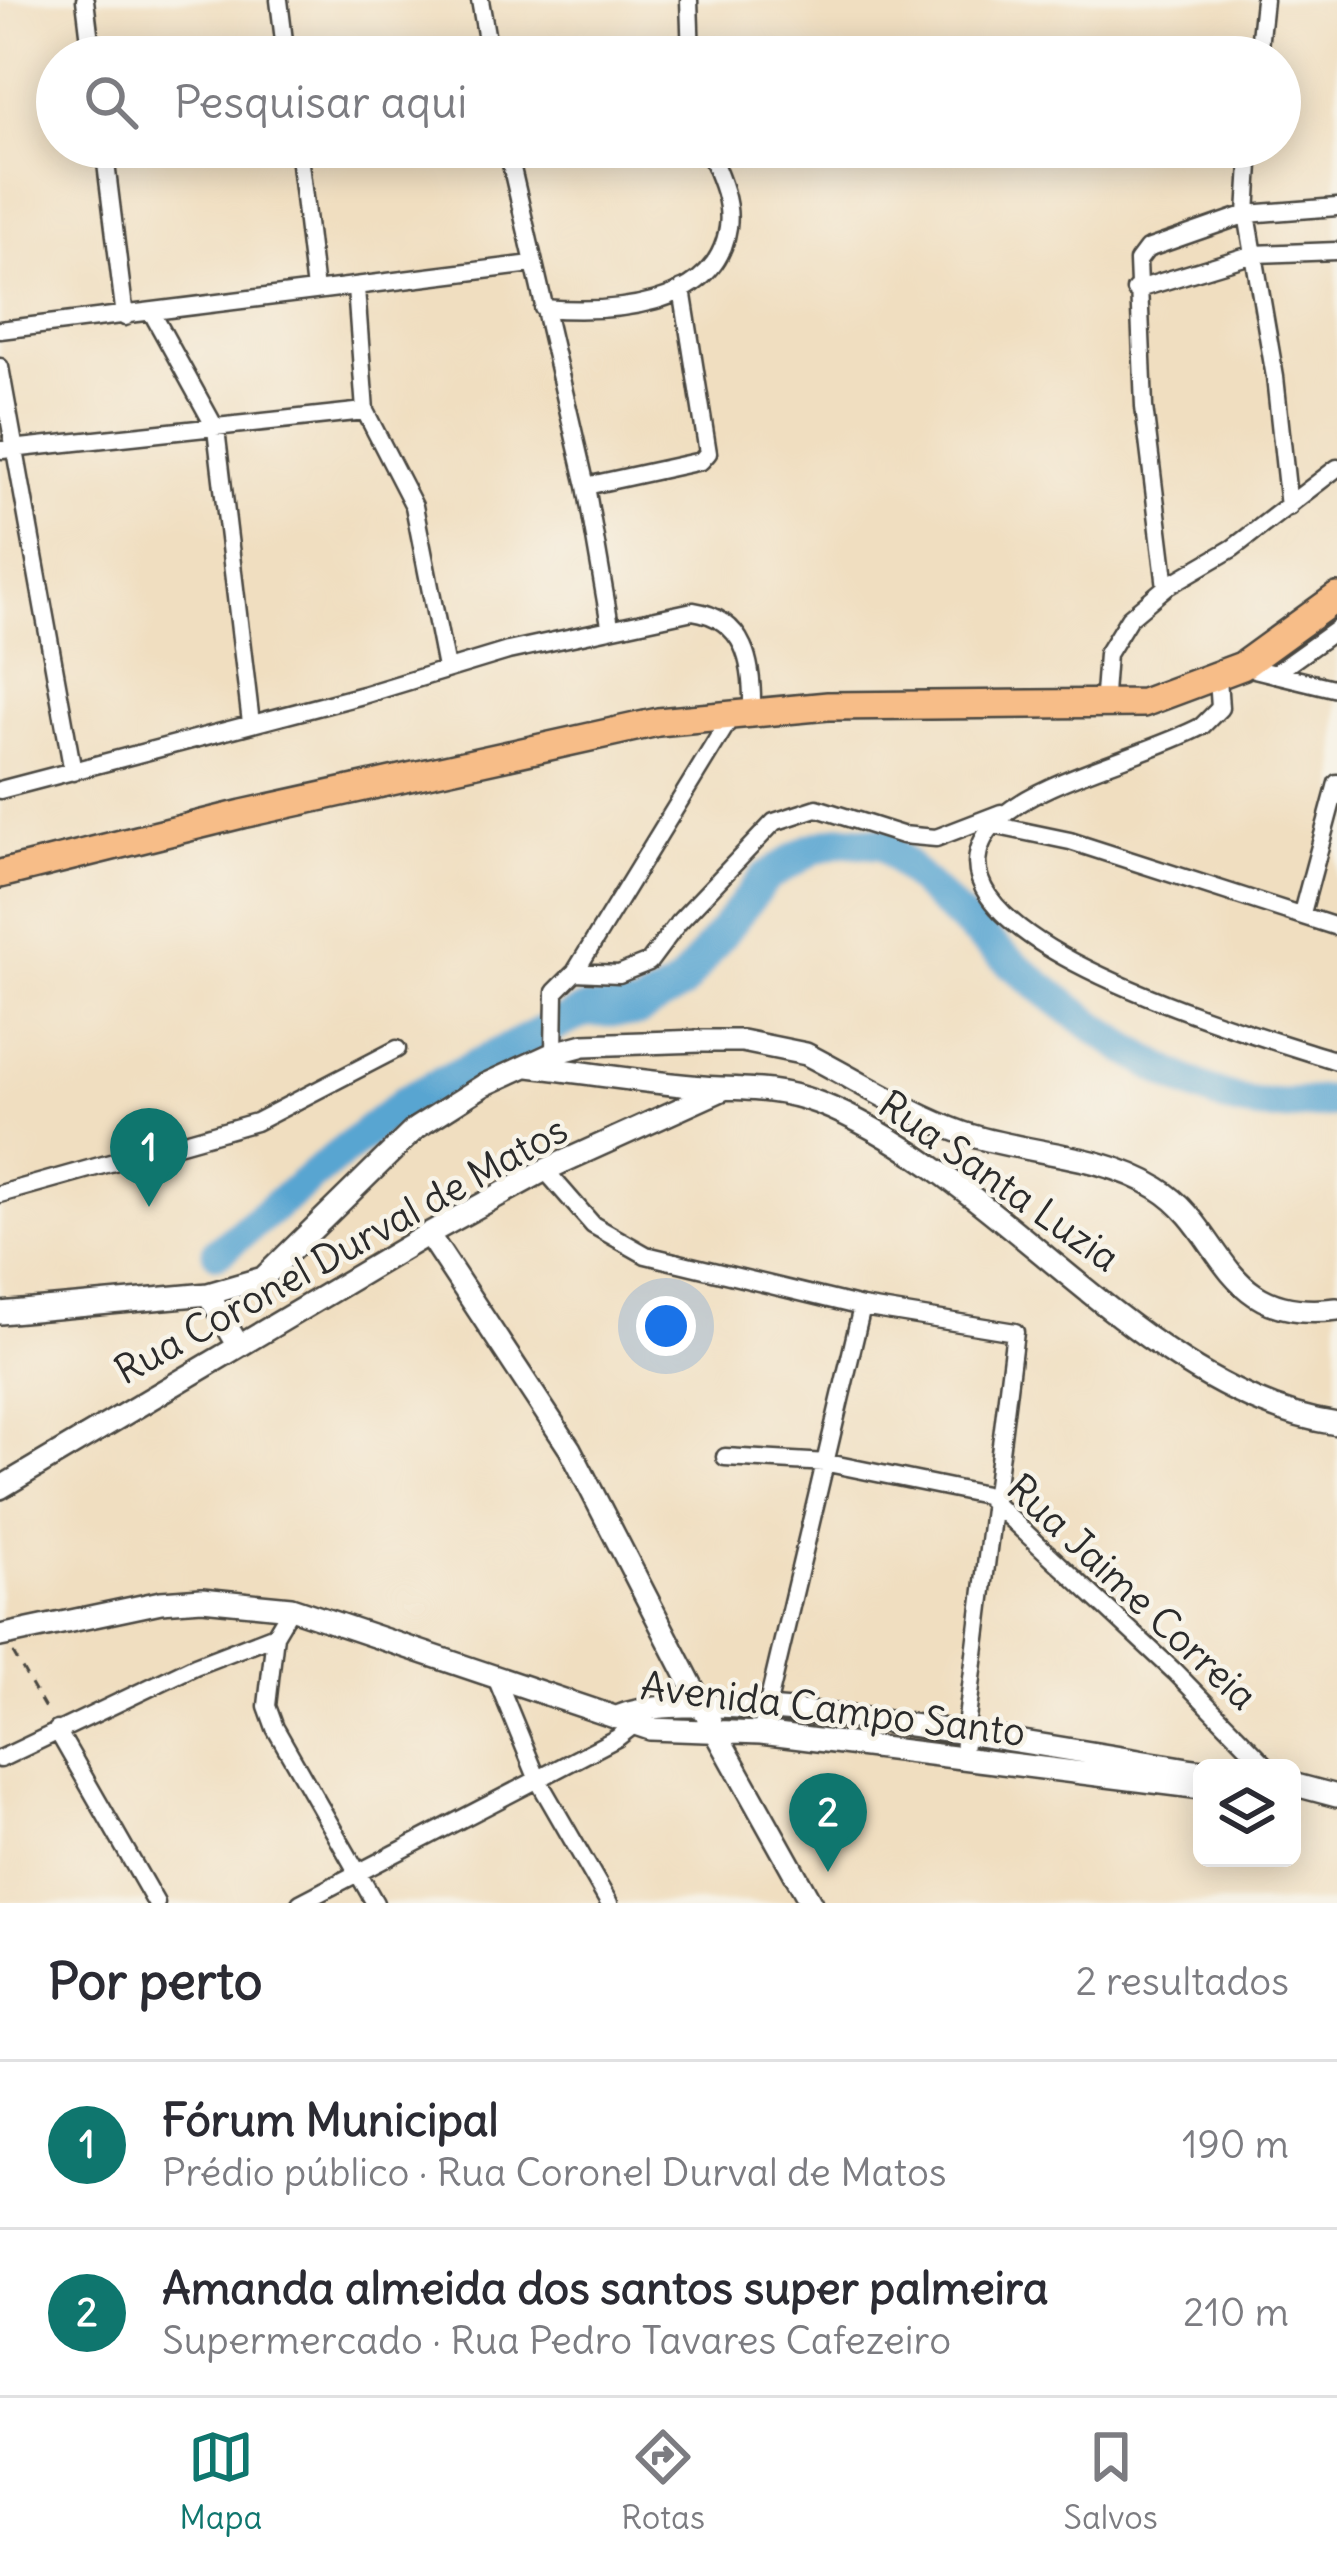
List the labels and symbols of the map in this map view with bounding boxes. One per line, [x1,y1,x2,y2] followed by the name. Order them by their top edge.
[869,1080,1129,1282] street label: Rua Santa Luzia
[106,1105,576,1395] street label: Rua Coronel Durval de Matos
[110,1108,188,1207] pin: 1
[636,1296,696,1356] your location
[997,1464,1267,1720] street label: Rua Jaime Correia
[638,1661,1028,1757] street label: Avenida Campo Santo
[789,1773,867,1872] pin: 2

